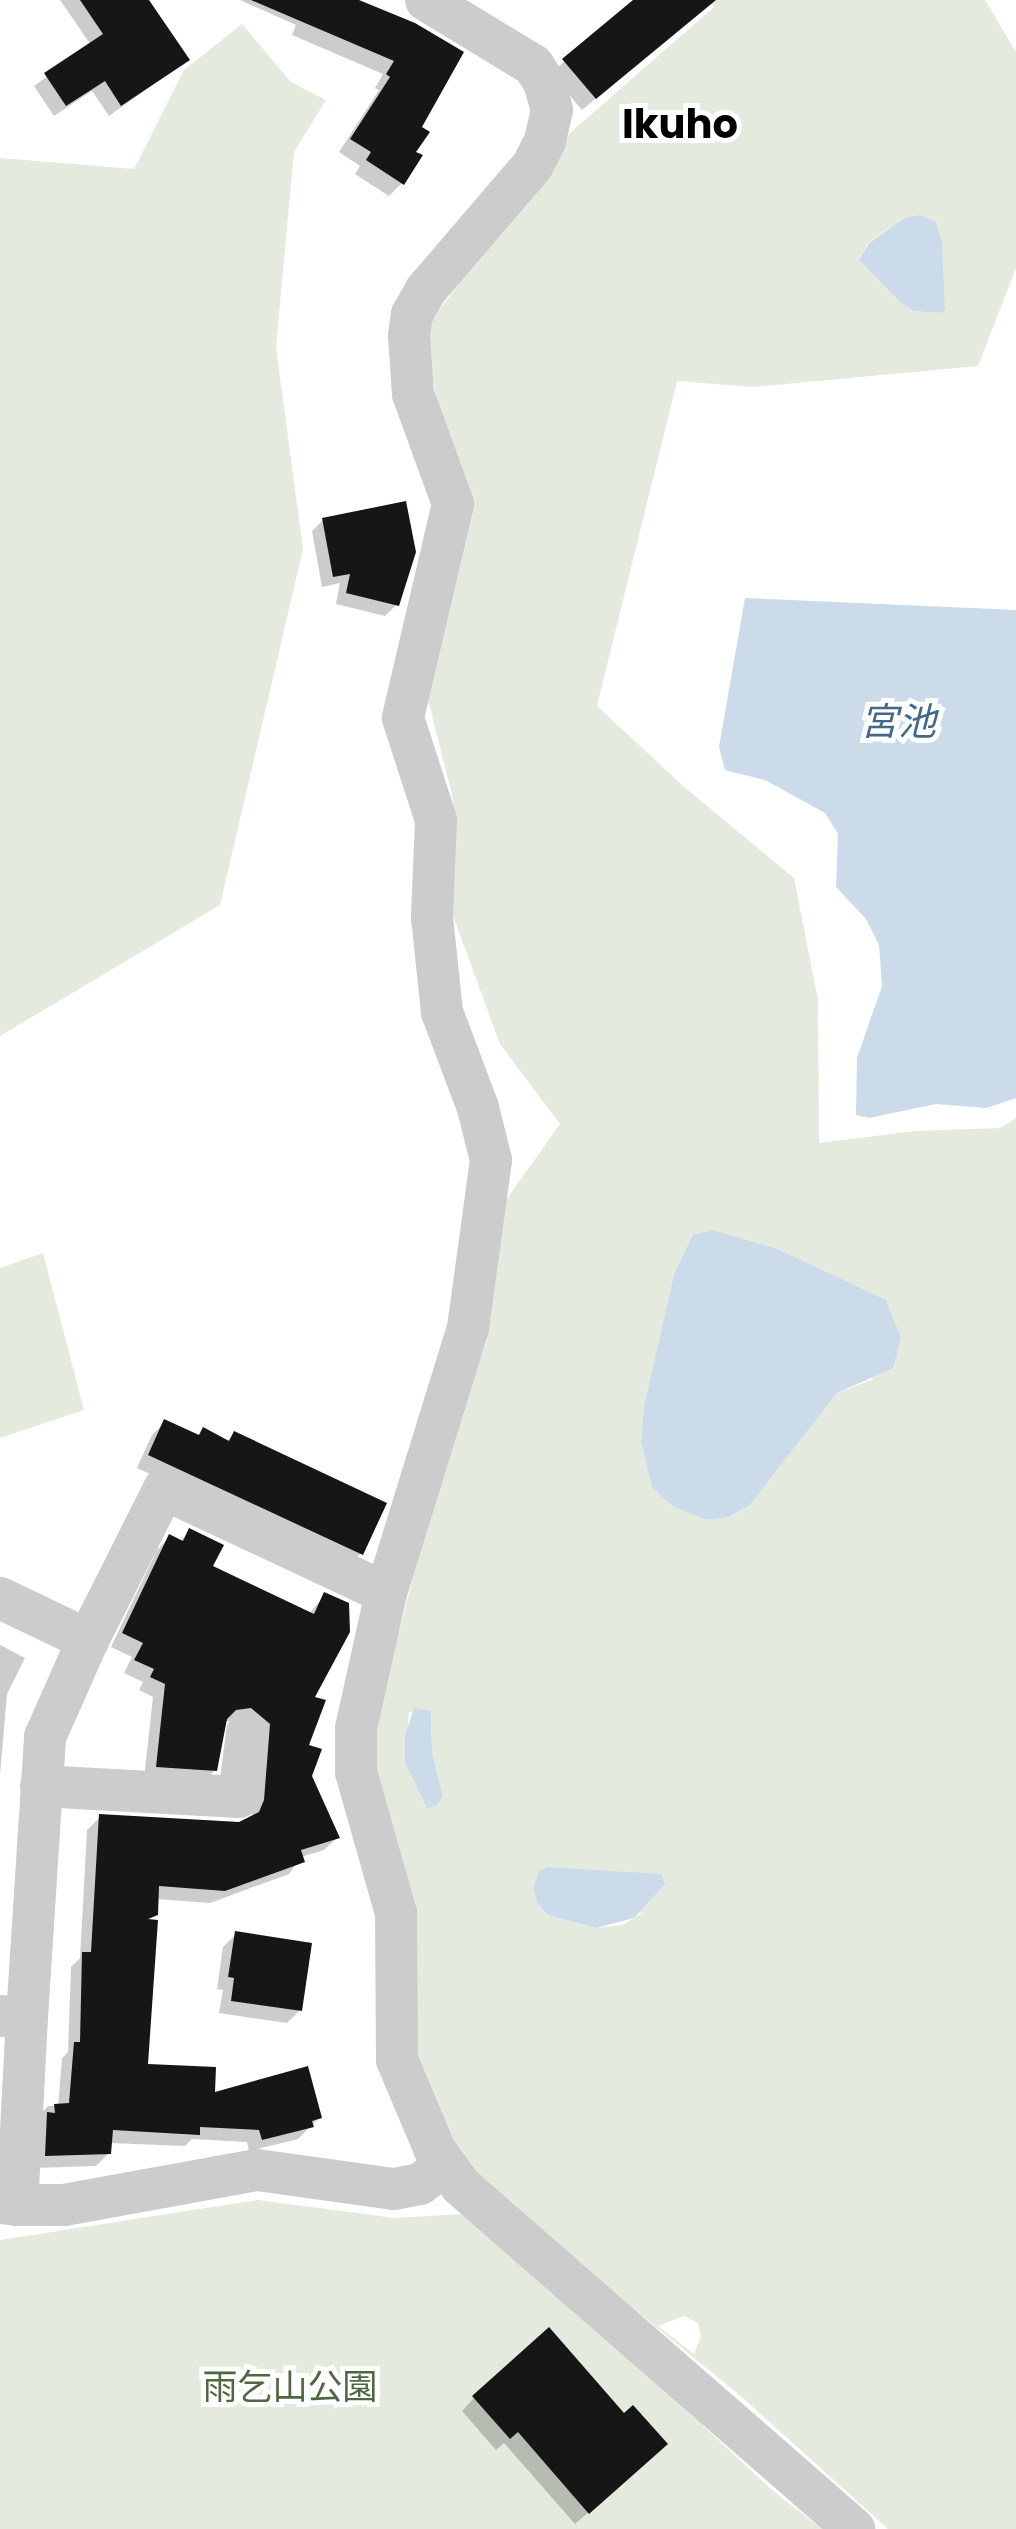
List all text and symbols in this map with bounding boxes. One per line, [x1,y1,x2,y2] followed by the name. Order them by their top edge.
[622,100,738,148] district label: Ikuho
[860,699,936,745] water label: 宮池
[203,2366,377,2408] park label: 雨乞山公園

